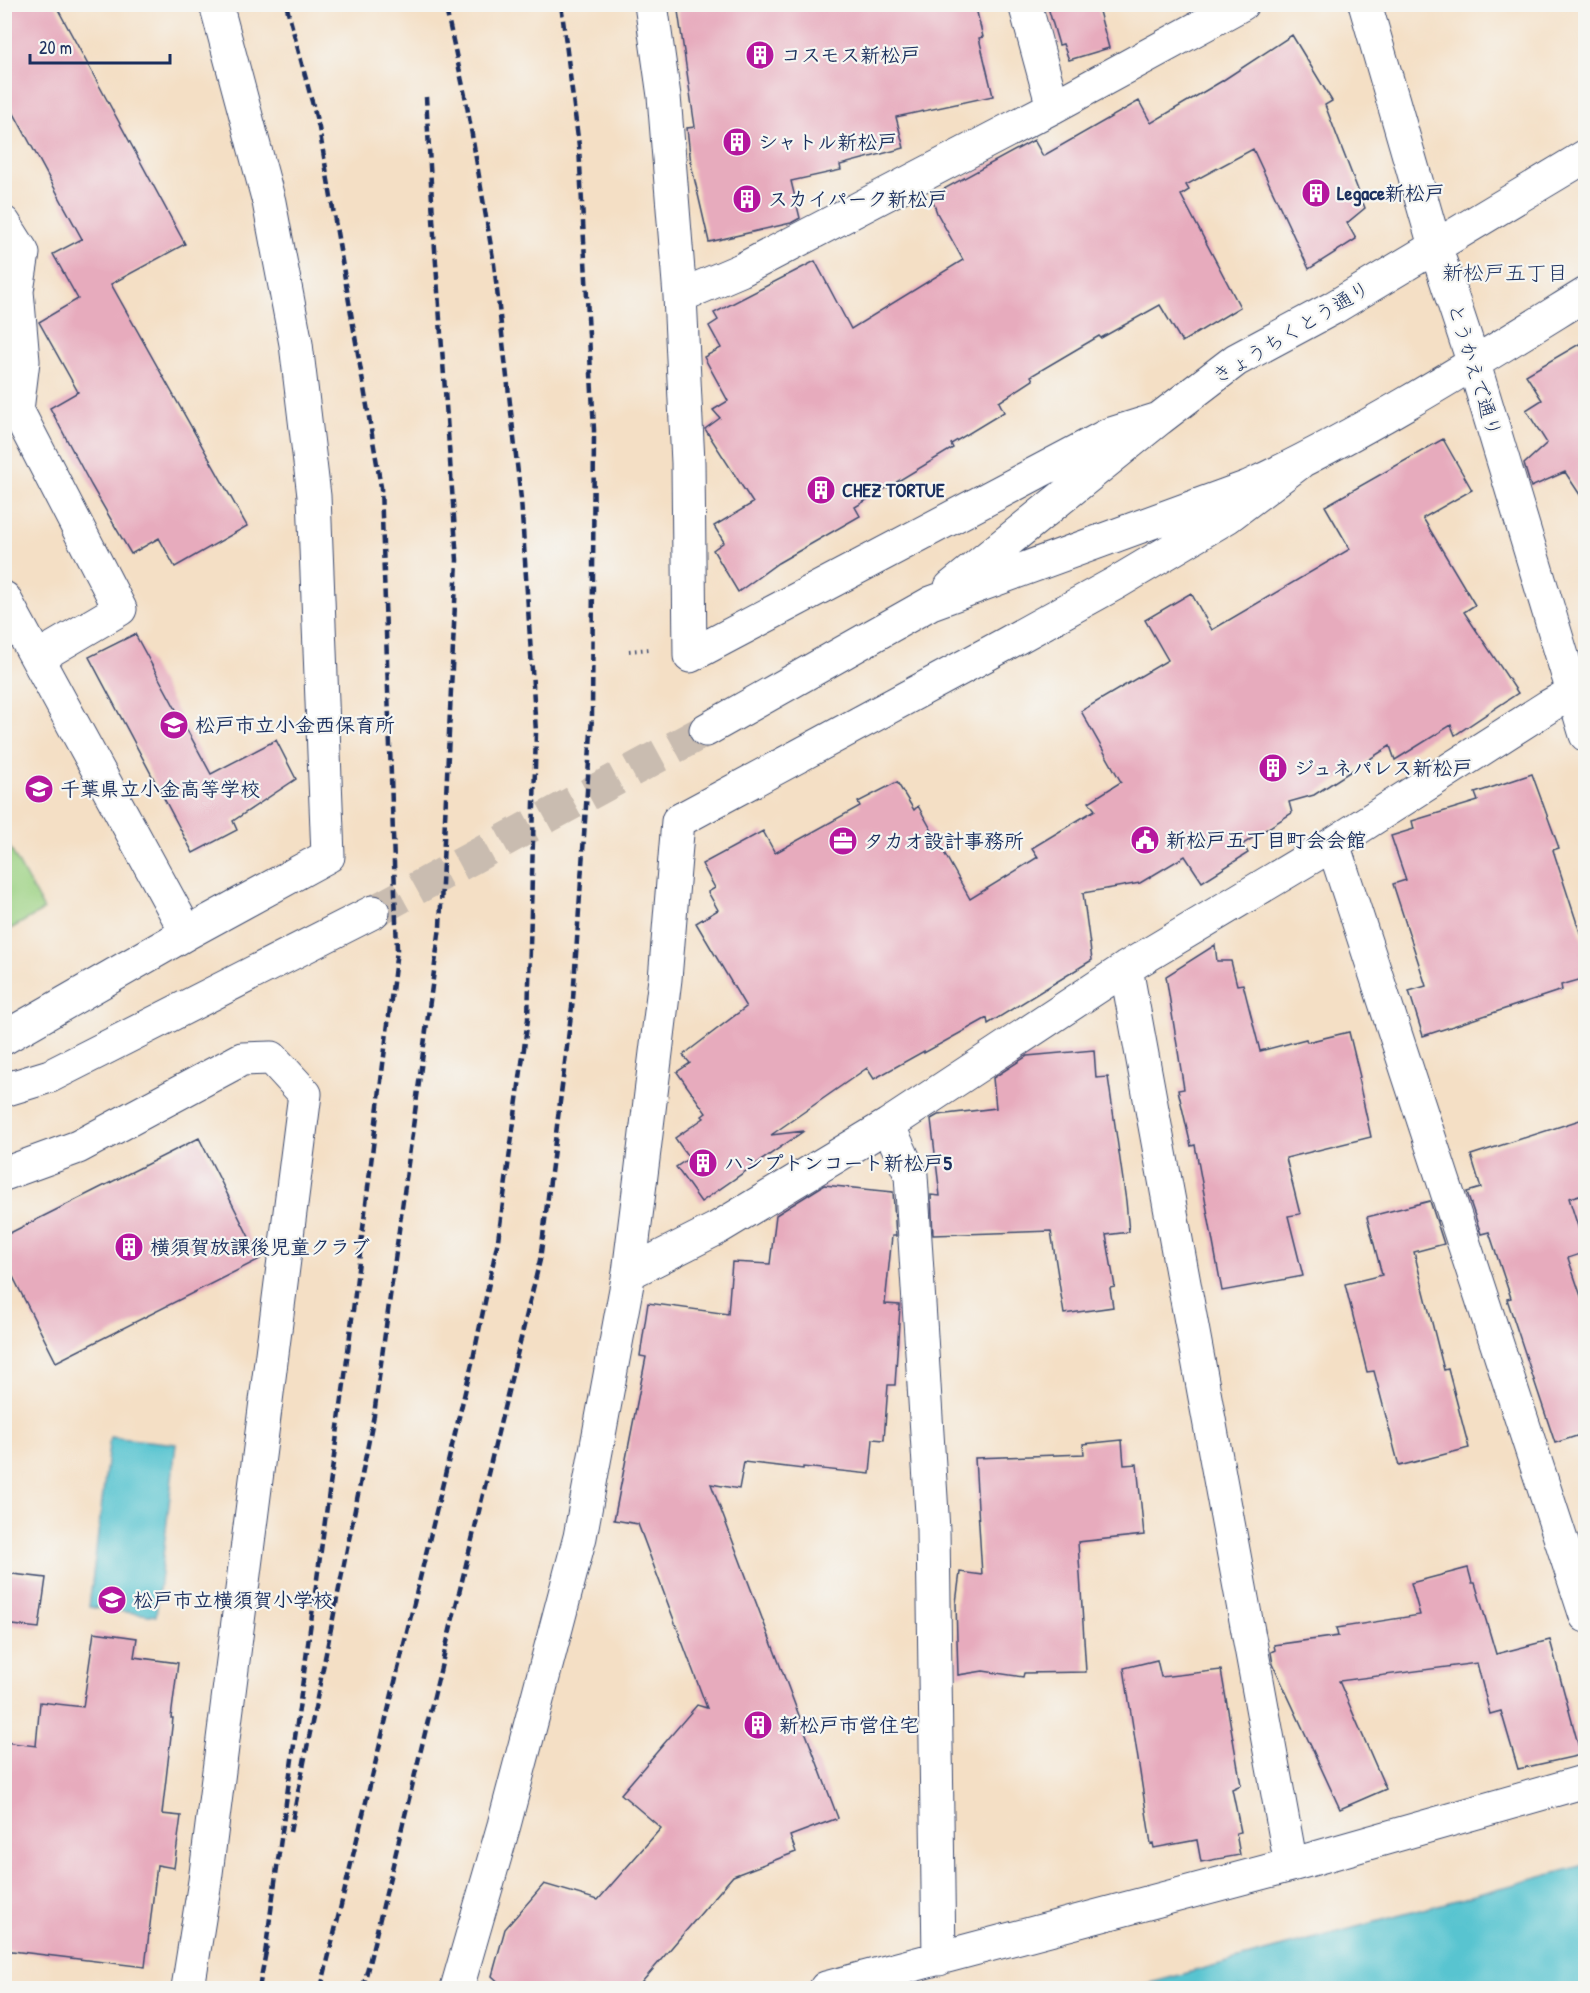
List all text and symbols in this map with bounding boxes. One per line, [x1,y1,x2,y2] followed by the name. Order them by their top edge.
[30,27,170,65] scale bar
[39,35,72,60] text: 20 m
[744,39,776,71] building icon: コスモス新松戸
[781,41,920,68] place label: コスモス新松戸
[721,126,753,158] building icon: シャトル新松戸
[758,128,897,155] place label: シャトル新松戸
[1300,177,1332,209] building icon: Legace新松戸
[1337,179,1445,207] place label: Legace新松戸
[731,183,763,215] building icon: スカイパーク新松戸
[768,185,948,212] place label: スカイパーク新松戸
[1442,258,1568,287] district label: 新松戸五丁目
[1207,274,1375,389] street label: きょうちくとう通り
[1442,300,1509,440] street label: とうかえで通り
[805,474,837,506] building icon: CHEZ TORTUE
[842,476,945,503] place label: CHEZ TORTUE
[158,709,190,741] school or university icon: 松戸市立小金西保育所
[195,711,395,738] place label: 松戸市立小金西保育所
[1257,752,1289,784] building icon: ジュネパレス新松戸
[1294,754,1472,781] place label: ジュネパレス新松戸
[23,773,55,805] school or university icon: 千葉県立小金高等学校
[60,775,260,802] place label: 千葉県立小金高等学校
[1129,824,1161,856] public building icon: 新松戸五丁目町会会館
[827,825,859,857] office icon: タカオ設計事務所
[1166,826,1366,853] place label: 新松戸五丁目町会会館
[864,827,1024,854] place label: タカオ設計事務所
[687,1147,719,1179] building icon: ハンプトンコート新松戸5
[724,1149,953,1176] place label: ハンプトンコート新松戸5
[113,1231,145,1263] building icon: 横須賀放課後児童クラブ
[150,1233,370,1260] place label: 横須賀放課後児童クラブ
[96,1584,128,1616] school or university icon: 松戸市立横須賀小学校
[133,1586,333,1613] place label: 松戸市立横須賀小学校
[742,1709,774,1741] building icon: 新松戸市営住宅
[779,1711,919,1738] place label: 新松戸市営住宅

